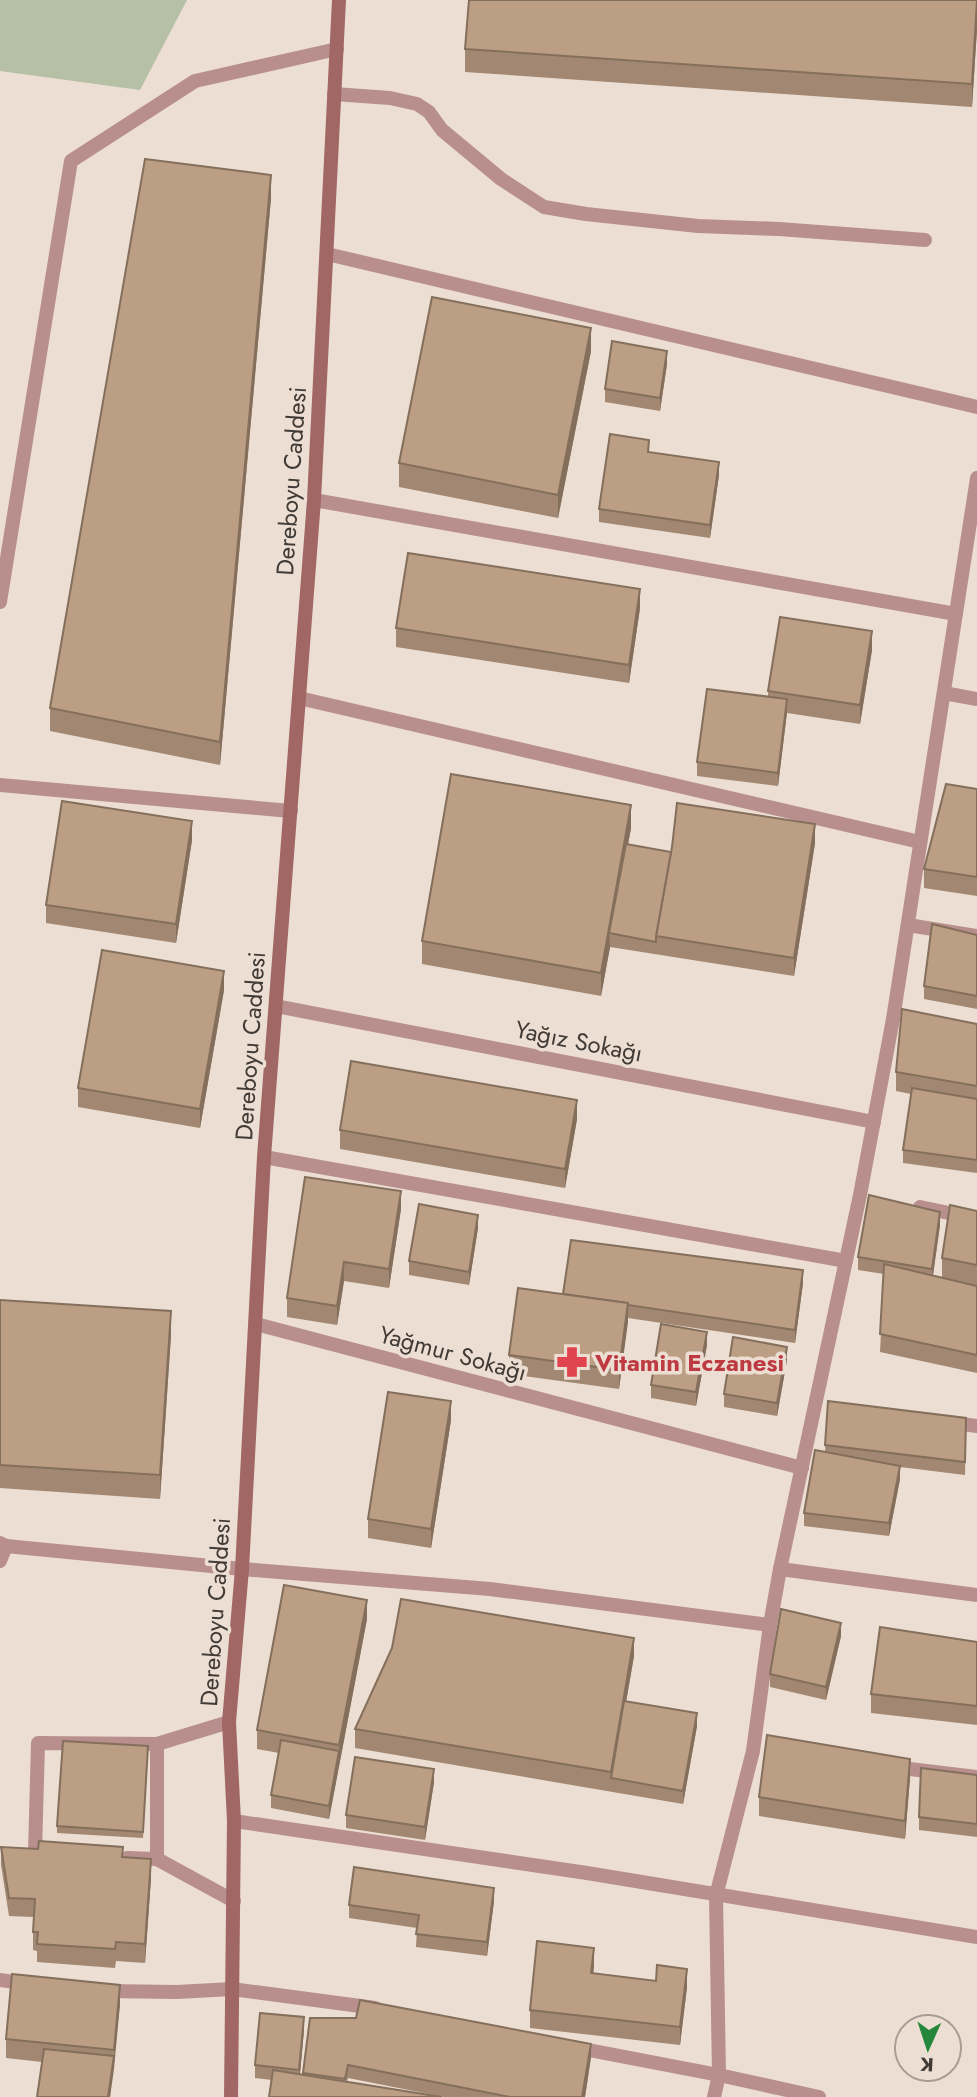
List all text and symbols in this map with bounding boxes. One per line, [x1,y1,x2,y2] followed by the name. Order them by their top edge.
[267,385,315,577] street label: Dereboyu Caddesi
[226,950,274,1142] street label: Dereboyu Caddesi
[512,1012,646,1070] street label: Yağız Sokağı
[375,1317,531,1389] street label: Yağmur Sokağı
[555,1345,589,1379] pharmacy icon: Vitamin Eczanesi
[594,1345,784,1380] place label: Vitamin Eczanesi
[191,1516,239,1708] street label: Dereboyu Caddesi
[893,2013,963,2083] north arrow
[919,2051,934,2078] text: K

